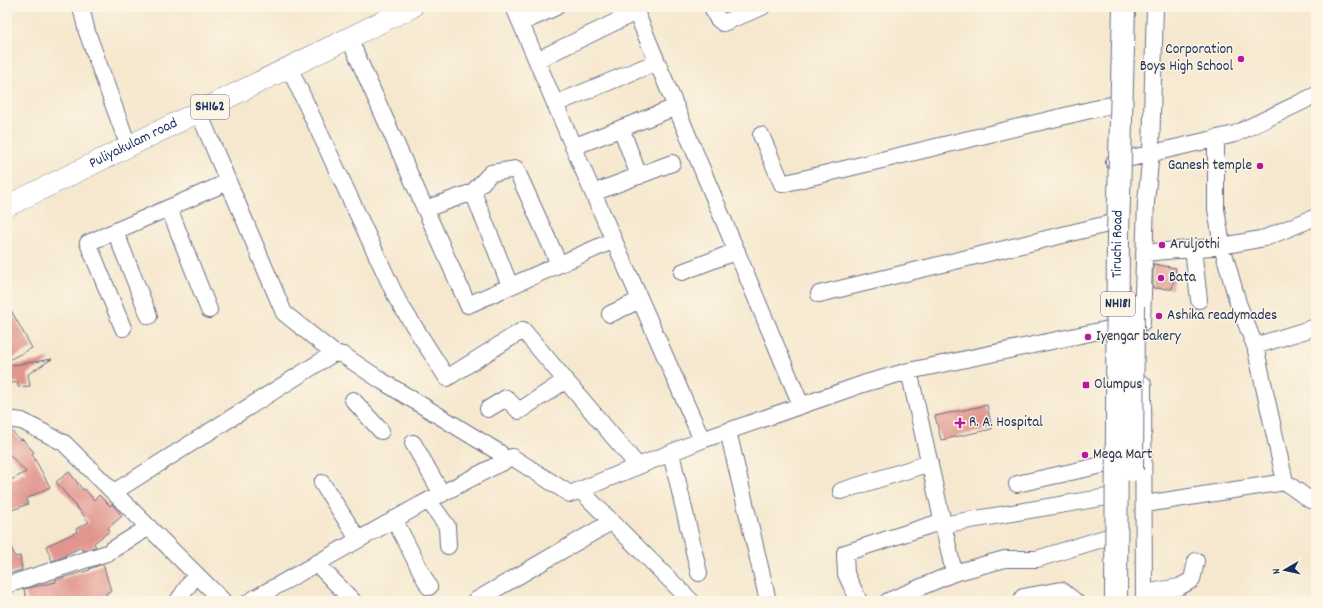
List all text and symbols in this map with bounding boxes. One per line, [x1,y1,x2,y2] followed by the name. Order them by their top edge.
[1140,39,1233,78] place label: Corporation Boys High School
[1236,54,1246,64] marker: Corporation Boys High School
[191,95,229,119] road number: SH162
[86,113,182,175] street label: Puliyakulam road
[1168,155,1252,177] place label: Ganesh temple
[1255,161,1265,171] marker: Ganesh temple
[1107,210,1130,278] street label: Tiruchi Road
[1170,234,1220,256] place label: Aruljothi
[1157,240,1167,250] marker: Aruljothi
[1169,267,1197,289] place label: Bata
[1156,273,1166,283] marker: Bata
[1101,292,1135,316] road number: NH181
[1167,305,1277,327] place label: Ashika readymades
[1154,311,1164,321] marker: Ashika readymades
[1096,326,1182,348] place label: Iyengar bakery
[1083,332,1093,342] marker: Iyengar bakery
[1094,374,1143,396] place label: Olumpus
[1081,380,1091,390] marker: Olumpus
[969,412,1043,434] place label: R. A. Hospital
[954,417,966,429] marker: R. A. Hospital
[1093,444,1153,466] place label: Mega Mart
[1080,450,1090,460] marker: Mega Mart
[1265,550,1305,590] north arrow
[1269,567,1285,575] text: N

